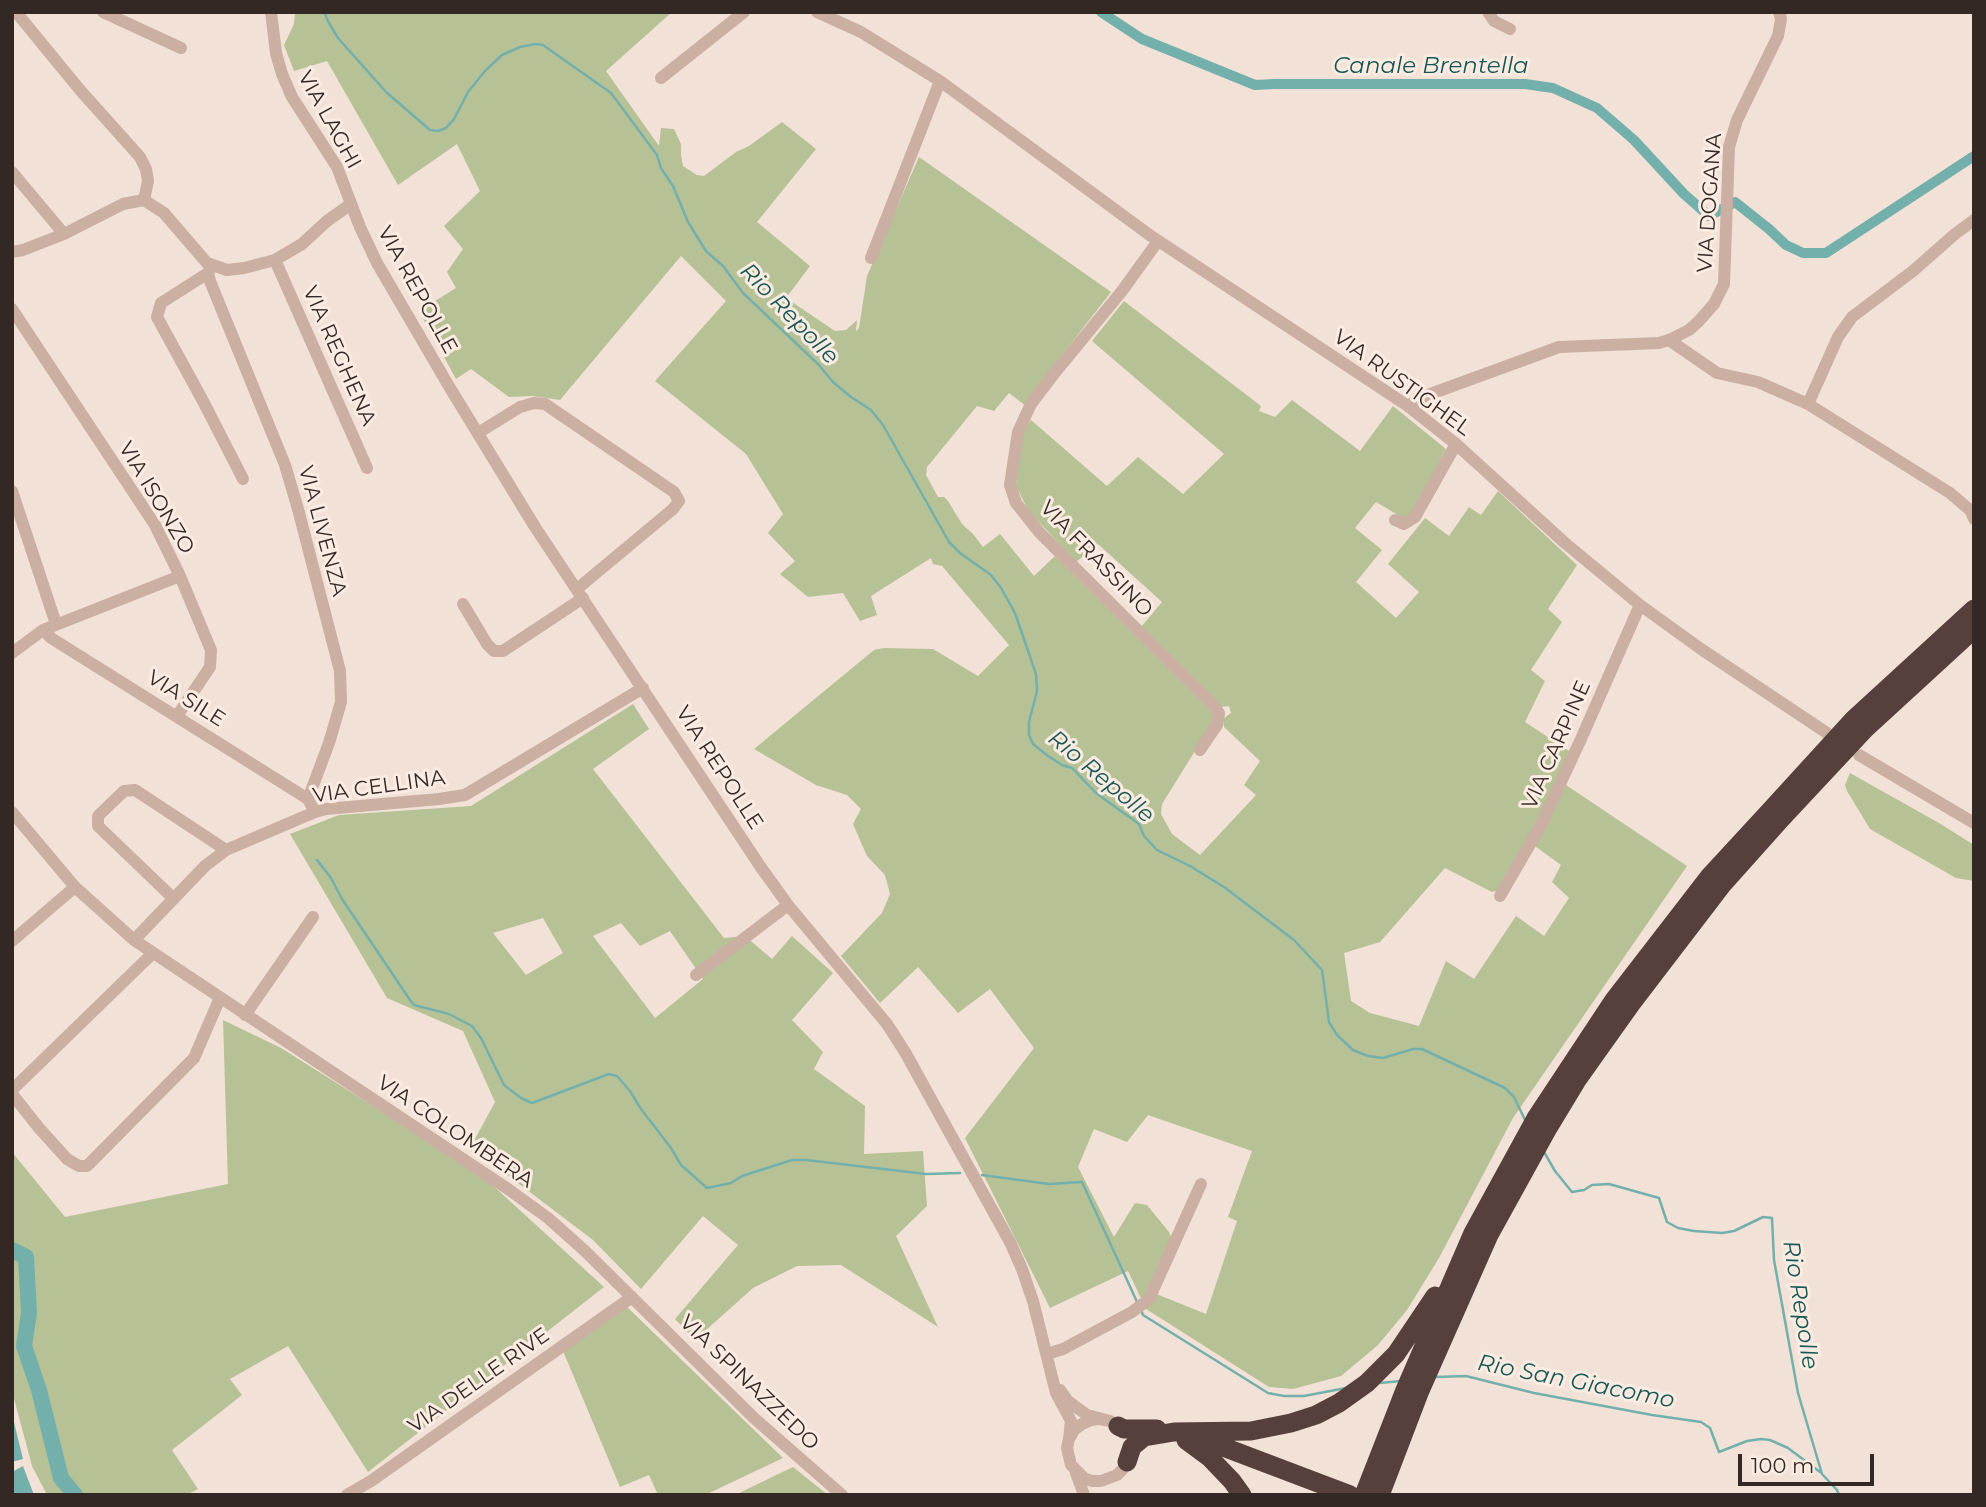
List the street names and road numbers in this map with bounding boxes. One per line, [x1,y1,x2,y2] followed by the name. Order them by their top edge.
[292,67,366,173] street label: VIA LAGHI
[1693,132,1727,274] street label: VIA DOGANA
[372,222,462,358] street label: VIA REPOLLE
[297,282,381,430] street label: VIA REGHENA
[1328,325,1476,441] street label: VIA RUSTIGHEL
[113,437,199,559] street label: VIA ISONZO
[293,463,351,599] street label: VIA LIVENZA
[1034,496,1158,622] street label: VIA FRASSINO
[142,665,230,733] street label: VIA SILE
[1517,677,1597,813] street label: VIA CARPINE
[670,702,768,834] street label: VIA REPOLLE
[311,765,447,809] street label: VIA CELLINA
[372,1070,538,1194] street label: VIA COLOMBERA
[674,1310,824,1456] street label: VIA SPINAZZEDO
[404,1323,554,1439] street label: VIA DELLE RIVE

